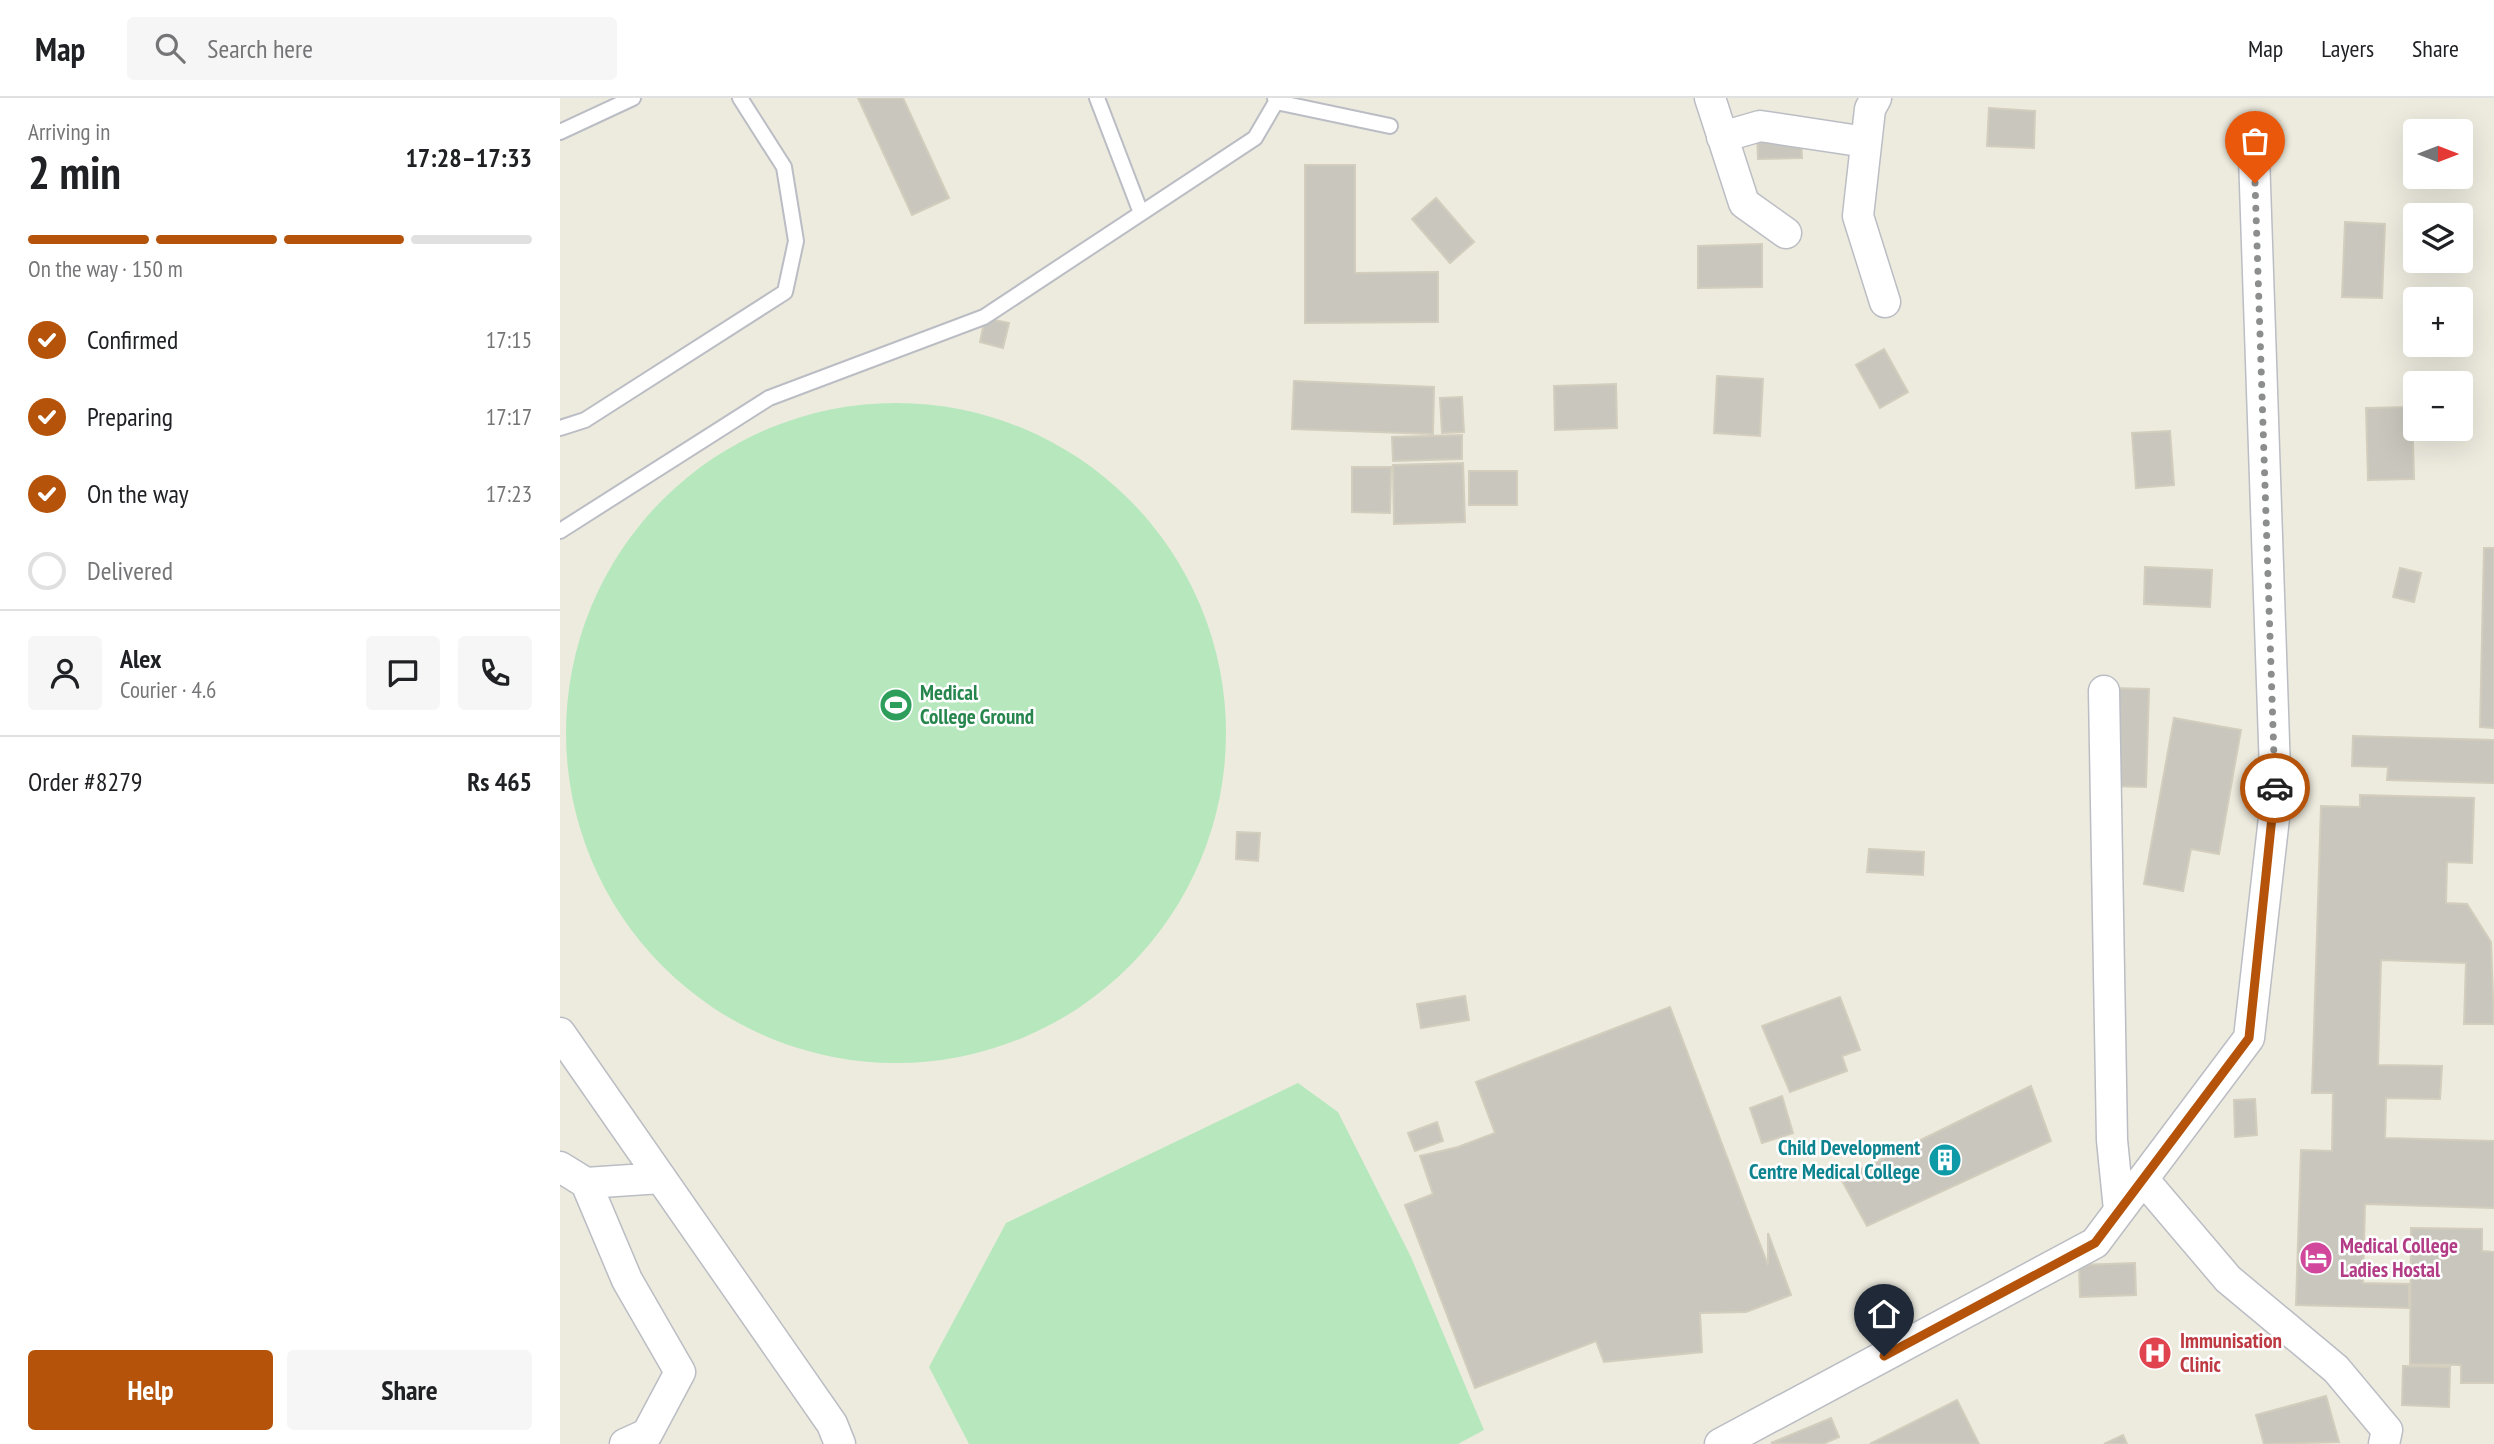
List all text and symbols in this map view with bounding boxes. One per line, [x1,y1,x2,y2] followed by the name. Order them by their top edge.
[127,17,617,80] search box
[35,27,85,70] text: Map
[151,29,189,67] icon: search
[207,32,313,65] text: Search here
[2248,33,2283,64] text: Map
[2321,33,2374,64] text: Layers
[2412,33,2459,64] text: Share
[2225,111,2285,183] pin
[28,117,110,146] text: Arriving in
[2403,119,2473,189] north arrow
[2403,119,2473,441] map controls
[2236,122,2274,160] icon: bag
[405,141,532,174] text: 17:28–17:33
[28,142,121,202] text: 2 min
[2403,203,2473,273] button: layers
[28,254,183,283] text: On the way · 150 m
[2403,287,2473,357] button: +
[28,321,66,359] icon: check
[87,323,178,356] text: Confirmed
[486,325,532,354] text: 17:15
[2403,371,2473,441] button: −
[28,398,66,436] icon: check
[87,400,173,433] text: Preparing
[486,402,532,431] text: 17:17
[28,475,66,513] icon: check
[87,477,189,510] text: On the way
[486,479,532,508] text: 17:23
[87,554,173,587] text: Delivered
[28,636,102,710] button: person
[366,636,440,710] button: chat
[458,636,532,710] button: phone
[120,642,161,675] text: Alex
[120,675,216,704] text: Courier · 4.6
[920,679,1034,730] place label: Medical College Ground
[877,686,915,724] sports icon: Medical College Ground
[2240,753,2310,823] courier
[28,765,143,798] text: Order #8279
[467,765,532,798] text: Rs 465
[2256,769,2294,807] icon: car
[1749,1134,1920,1185] place label: Child Development Centre Medical College
[1926,1141,1964,1179] building icon: Child Development Centre Medical College
[2340,1232,2458,1283] place label: Medical College Ladies Hostal
[2297,1239,2335,1277] hotel icon: Medical College Ladies Hostal
[1854,1284,1914,1356] pin
[1865,1295,1903,1333] icon: home
[2180,1327,2282,1378] place label: Immunisation Clinic
[2136,1334,2174,1372] hospital icon: Immunisation Clinic
[28,1350,273,1430] button: Help
[287,1350,532,1430] button: Share

